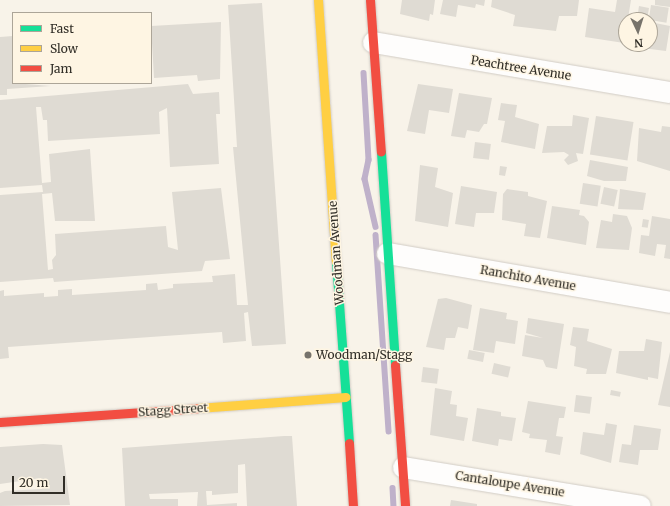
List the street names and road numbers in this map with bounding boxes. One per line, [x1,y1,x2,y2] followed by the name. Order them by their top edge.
[470,53,572,83] street label: Peachtree Avenue
[325,200,347,306] street label: Woodman Avenue
[479,263,577,293] street label: Ranchito Avenue
[138,400,208,420] street label: Stagg Street
[454,468,566,500] street label: Cantaloupe Avenue

